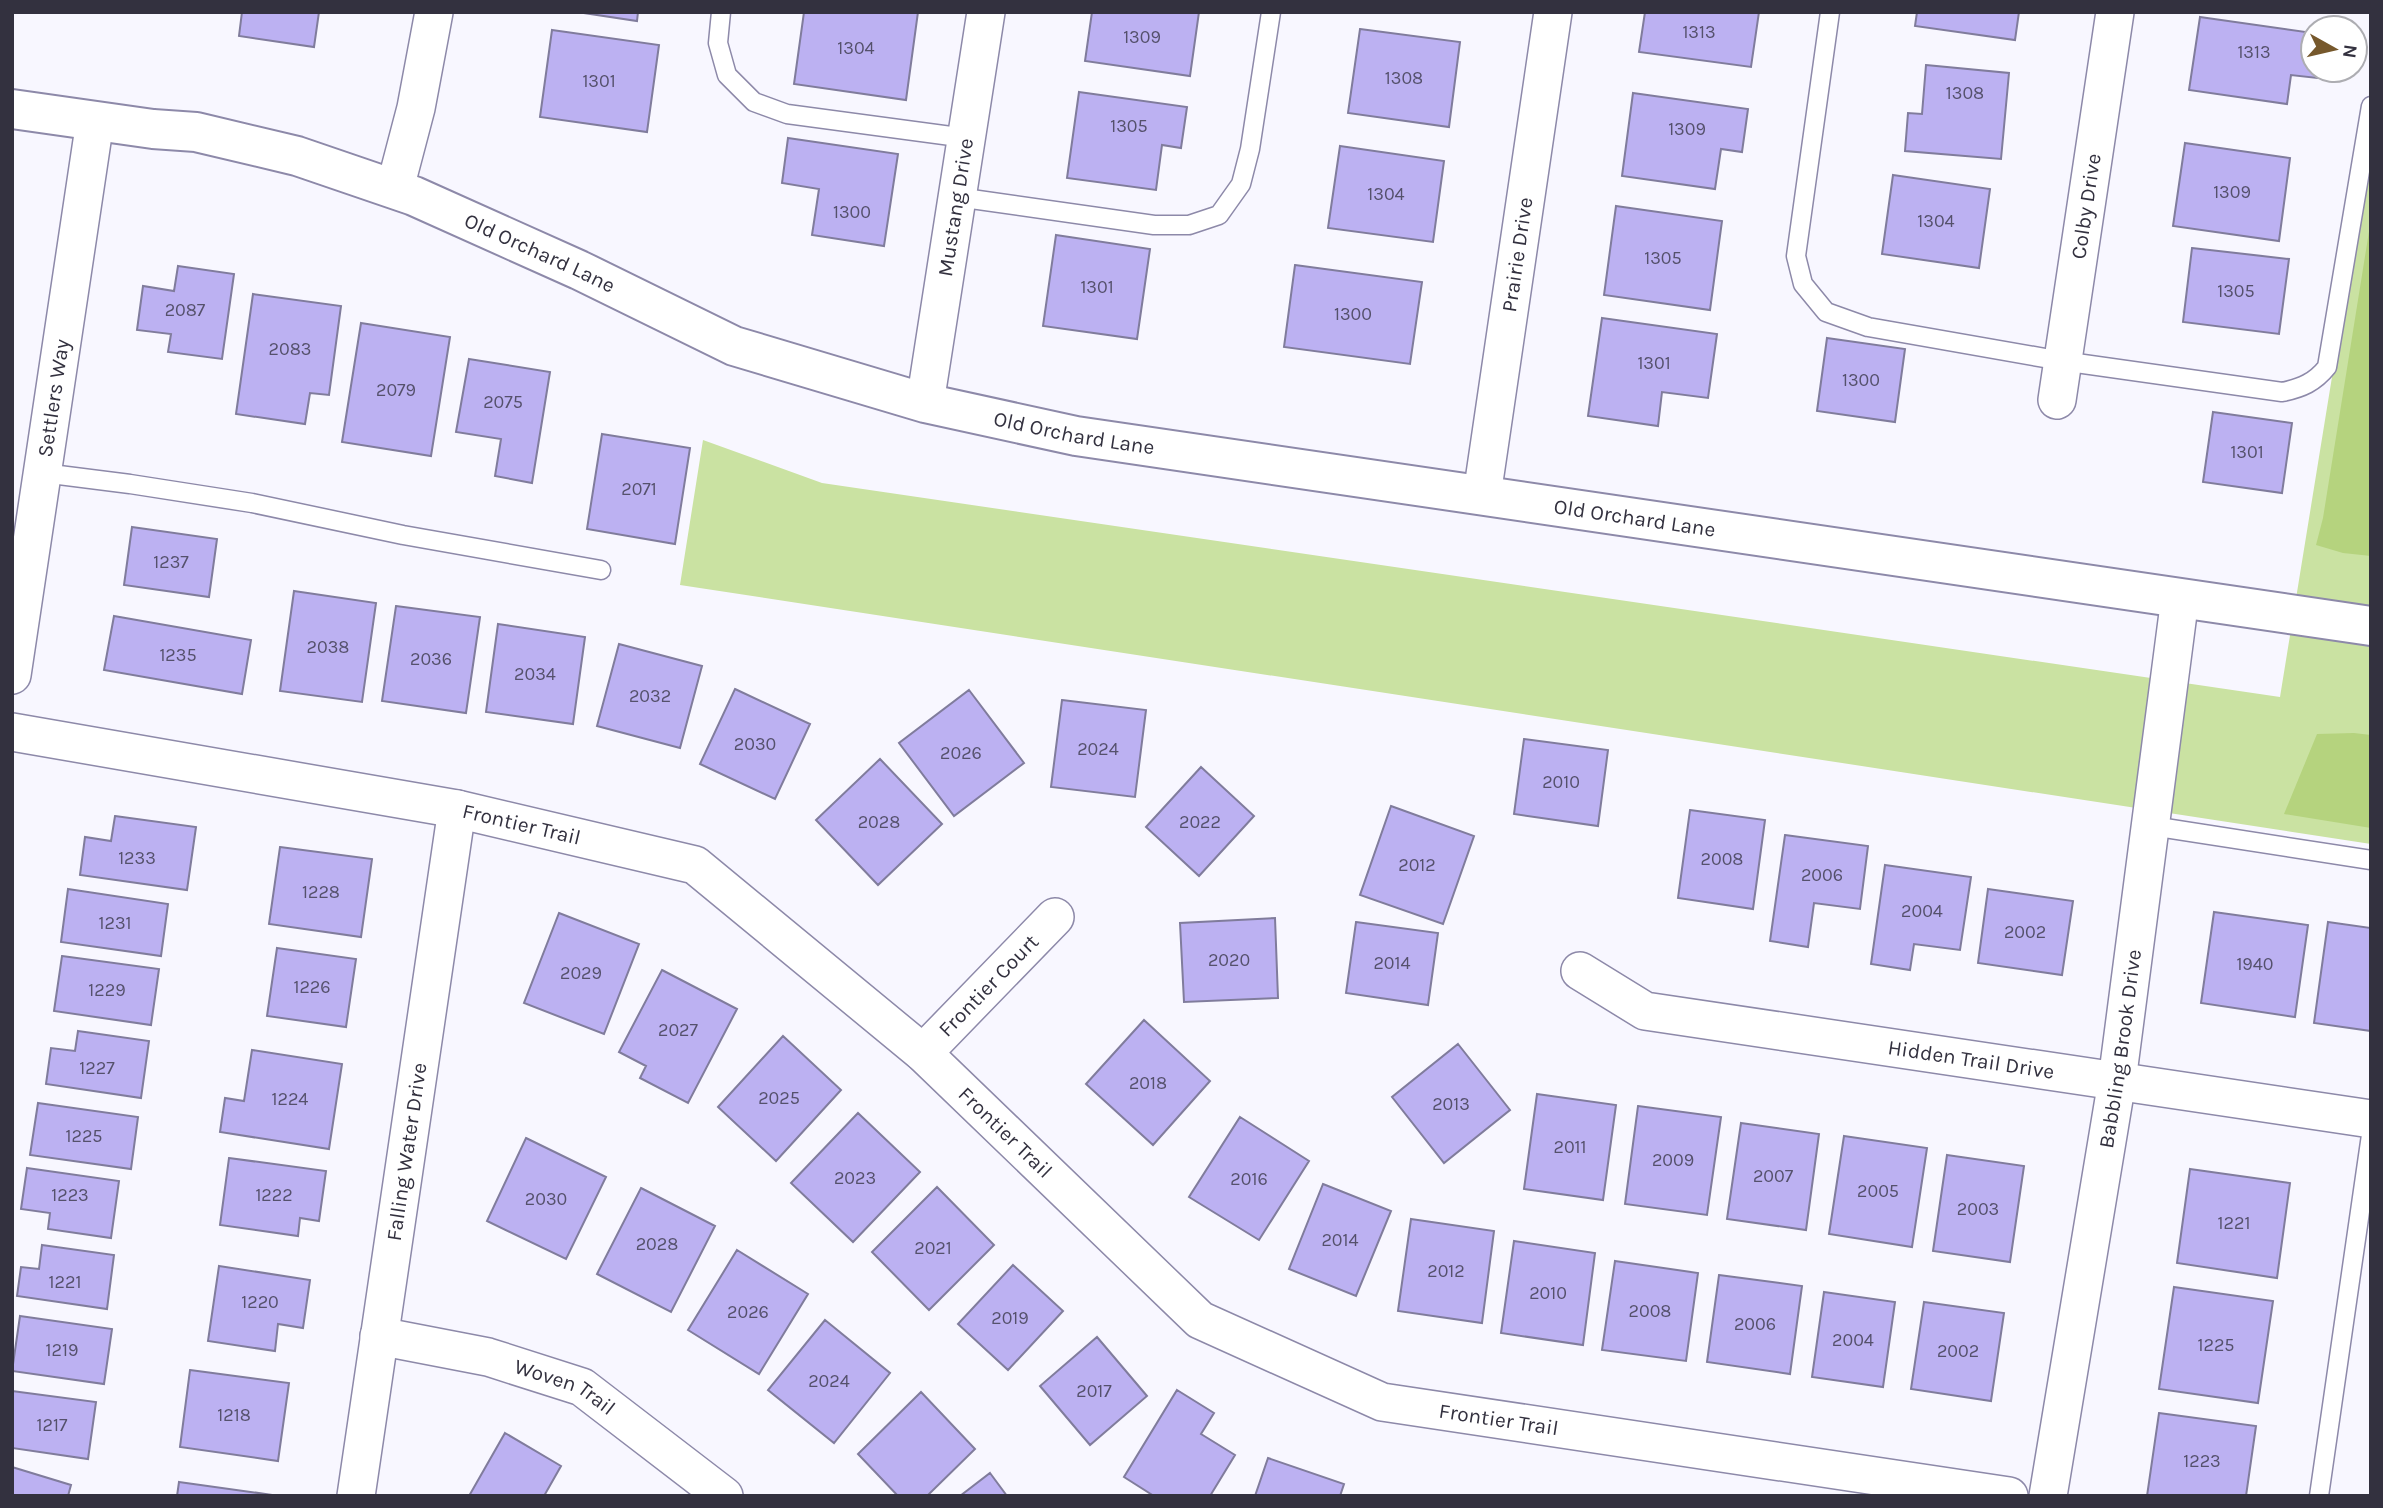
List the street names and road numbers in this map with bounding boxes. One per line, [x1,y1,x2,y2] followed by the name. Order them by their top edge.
[933,137,978,278] street label: Mustang Drive
[2066,152,2106,261] street label: Colby Drive
[1497,196,1538,314] street label: Prairie Drive
[461,208,619,298] street label: Old Orchard Lane
[33,337,74,459] street label: Settlers Way
[992,406,1156,459] street label: Old Orchard Lane
[1552,494,1717,542] street label: Old Orchard Lane
[460,799,583,850] street label: Frontier Trail
[934,929,1043,1042] street label: Frontier Court
[2094,948,2146,1150] street label: Babbling Brook Drive
[1886,1035,2056,1084] street label: Hidden Trail Drive
[382,1061,432,1242] street label: Falling Water Drive
[954,1082,1057,1183] street label: Frontier Trail
[512,1354,620,1420] street label: Woven Trail
[1437,1399,1560,1440] street label: Frontier Trail

